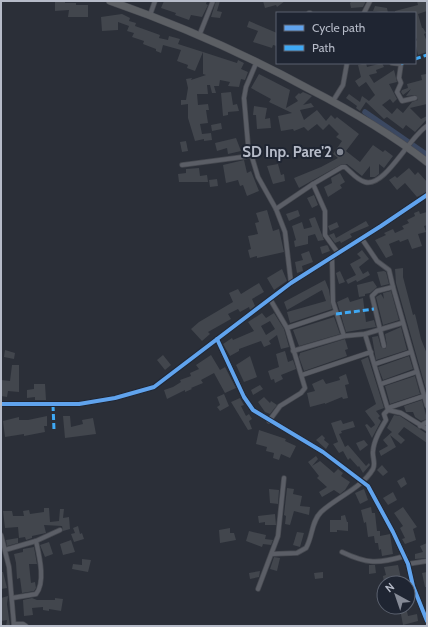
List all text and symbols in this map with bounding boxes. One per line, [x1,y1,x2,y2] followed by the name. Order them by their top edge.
[276,12,416,64] legend
[312,20,365,35] text: Cycle path
[312,40,335,55] text: Path
[242,143,332,161] place label: SD Inp. Pare'2
[335,147,345,157] marker: SD Inp. Pare'2
[376,575,416,615] north arrow
[382,579,397,595] text: N

